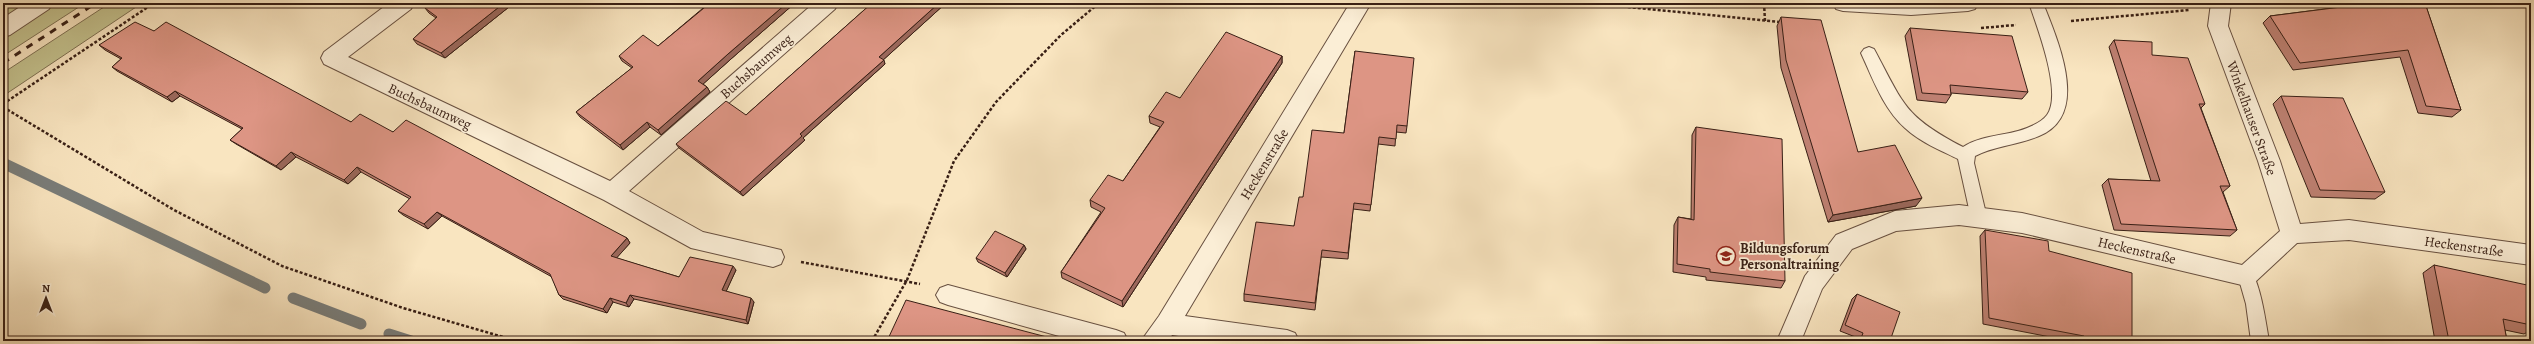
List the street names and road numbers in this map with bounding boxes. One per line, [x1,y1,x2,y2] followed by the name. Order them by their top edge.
[716,30,797,103] street label: Buchsbaumweg
[2222,57,2281,178] street label: Winkelhauser Straße
[385,79,475,134] street label: Buchsbaumweg
[1236,125,1293,203] street label: Heckenstraße
[2096,232,2178,269] street label: Heckenstraße
[2423,232,2505,261] street label: Heckenstraße

